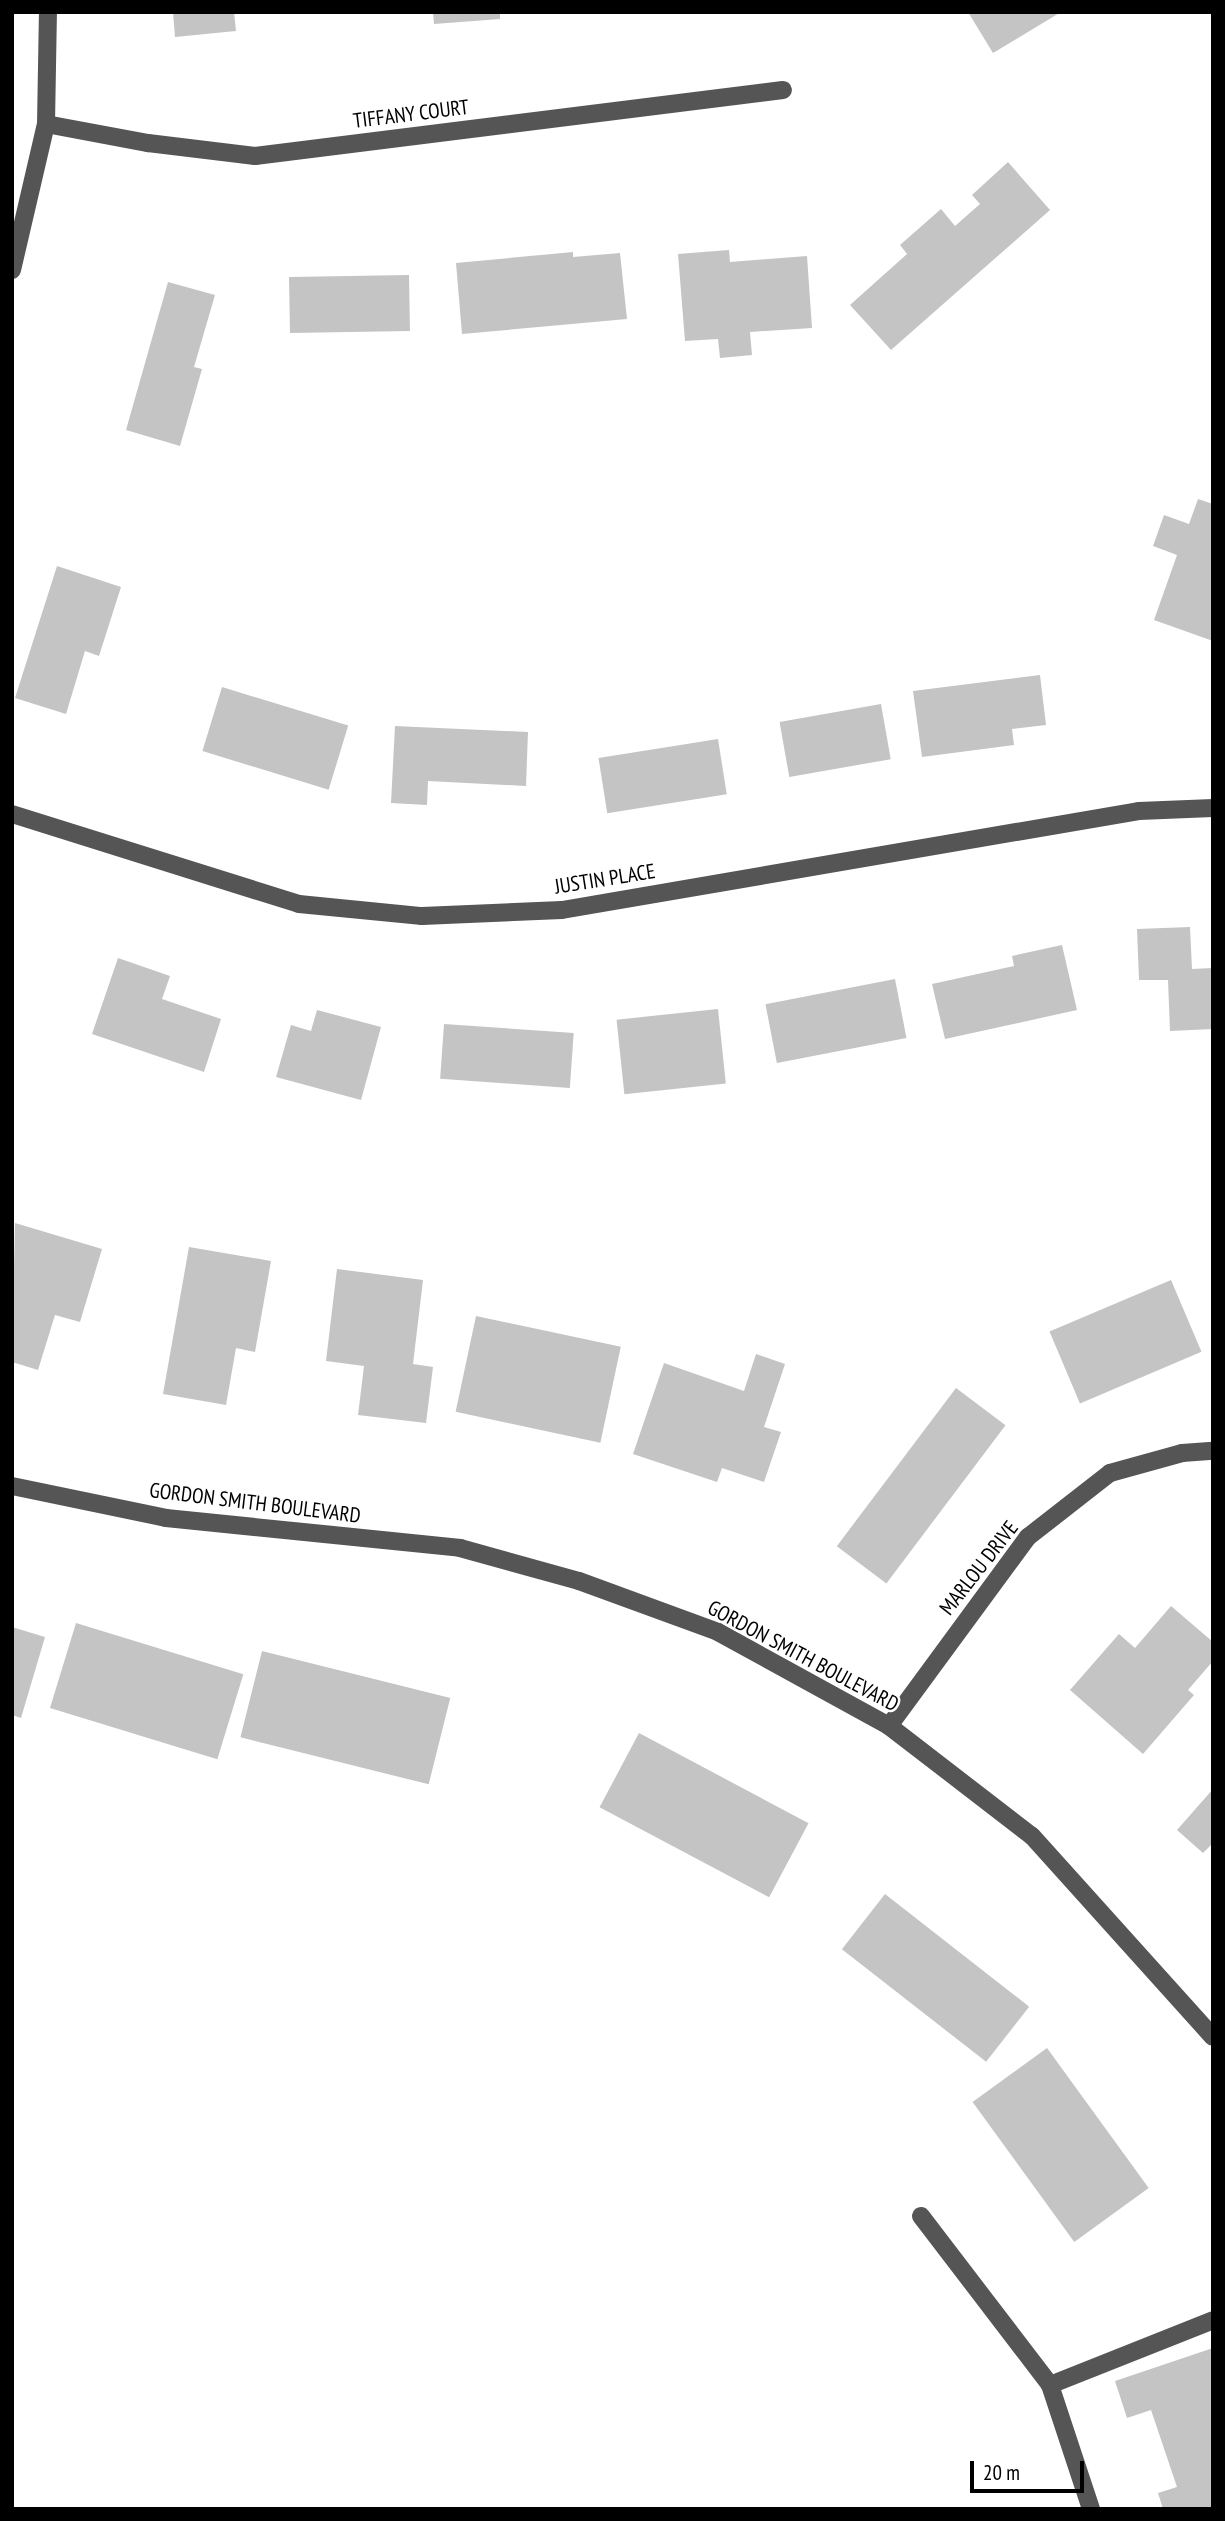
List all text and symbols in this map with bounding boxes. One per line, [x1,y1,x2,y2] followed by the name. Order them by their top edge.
[351,94,471,134] street label: TIFFANY COURT
[553,859,657,899] street label: JUSTIN PLACE
[148,1478,362,1528] street label: GORDON SMITH BOULEVARD
[934,1516,1024,1620] street label: MARLOU DRIVE
[703,1595,903,1717] street label: GORDON SMITH BOULEVARD
[973,2448,1087,2492] scale bar
[983,2459,1020,2486] text: 20 m

